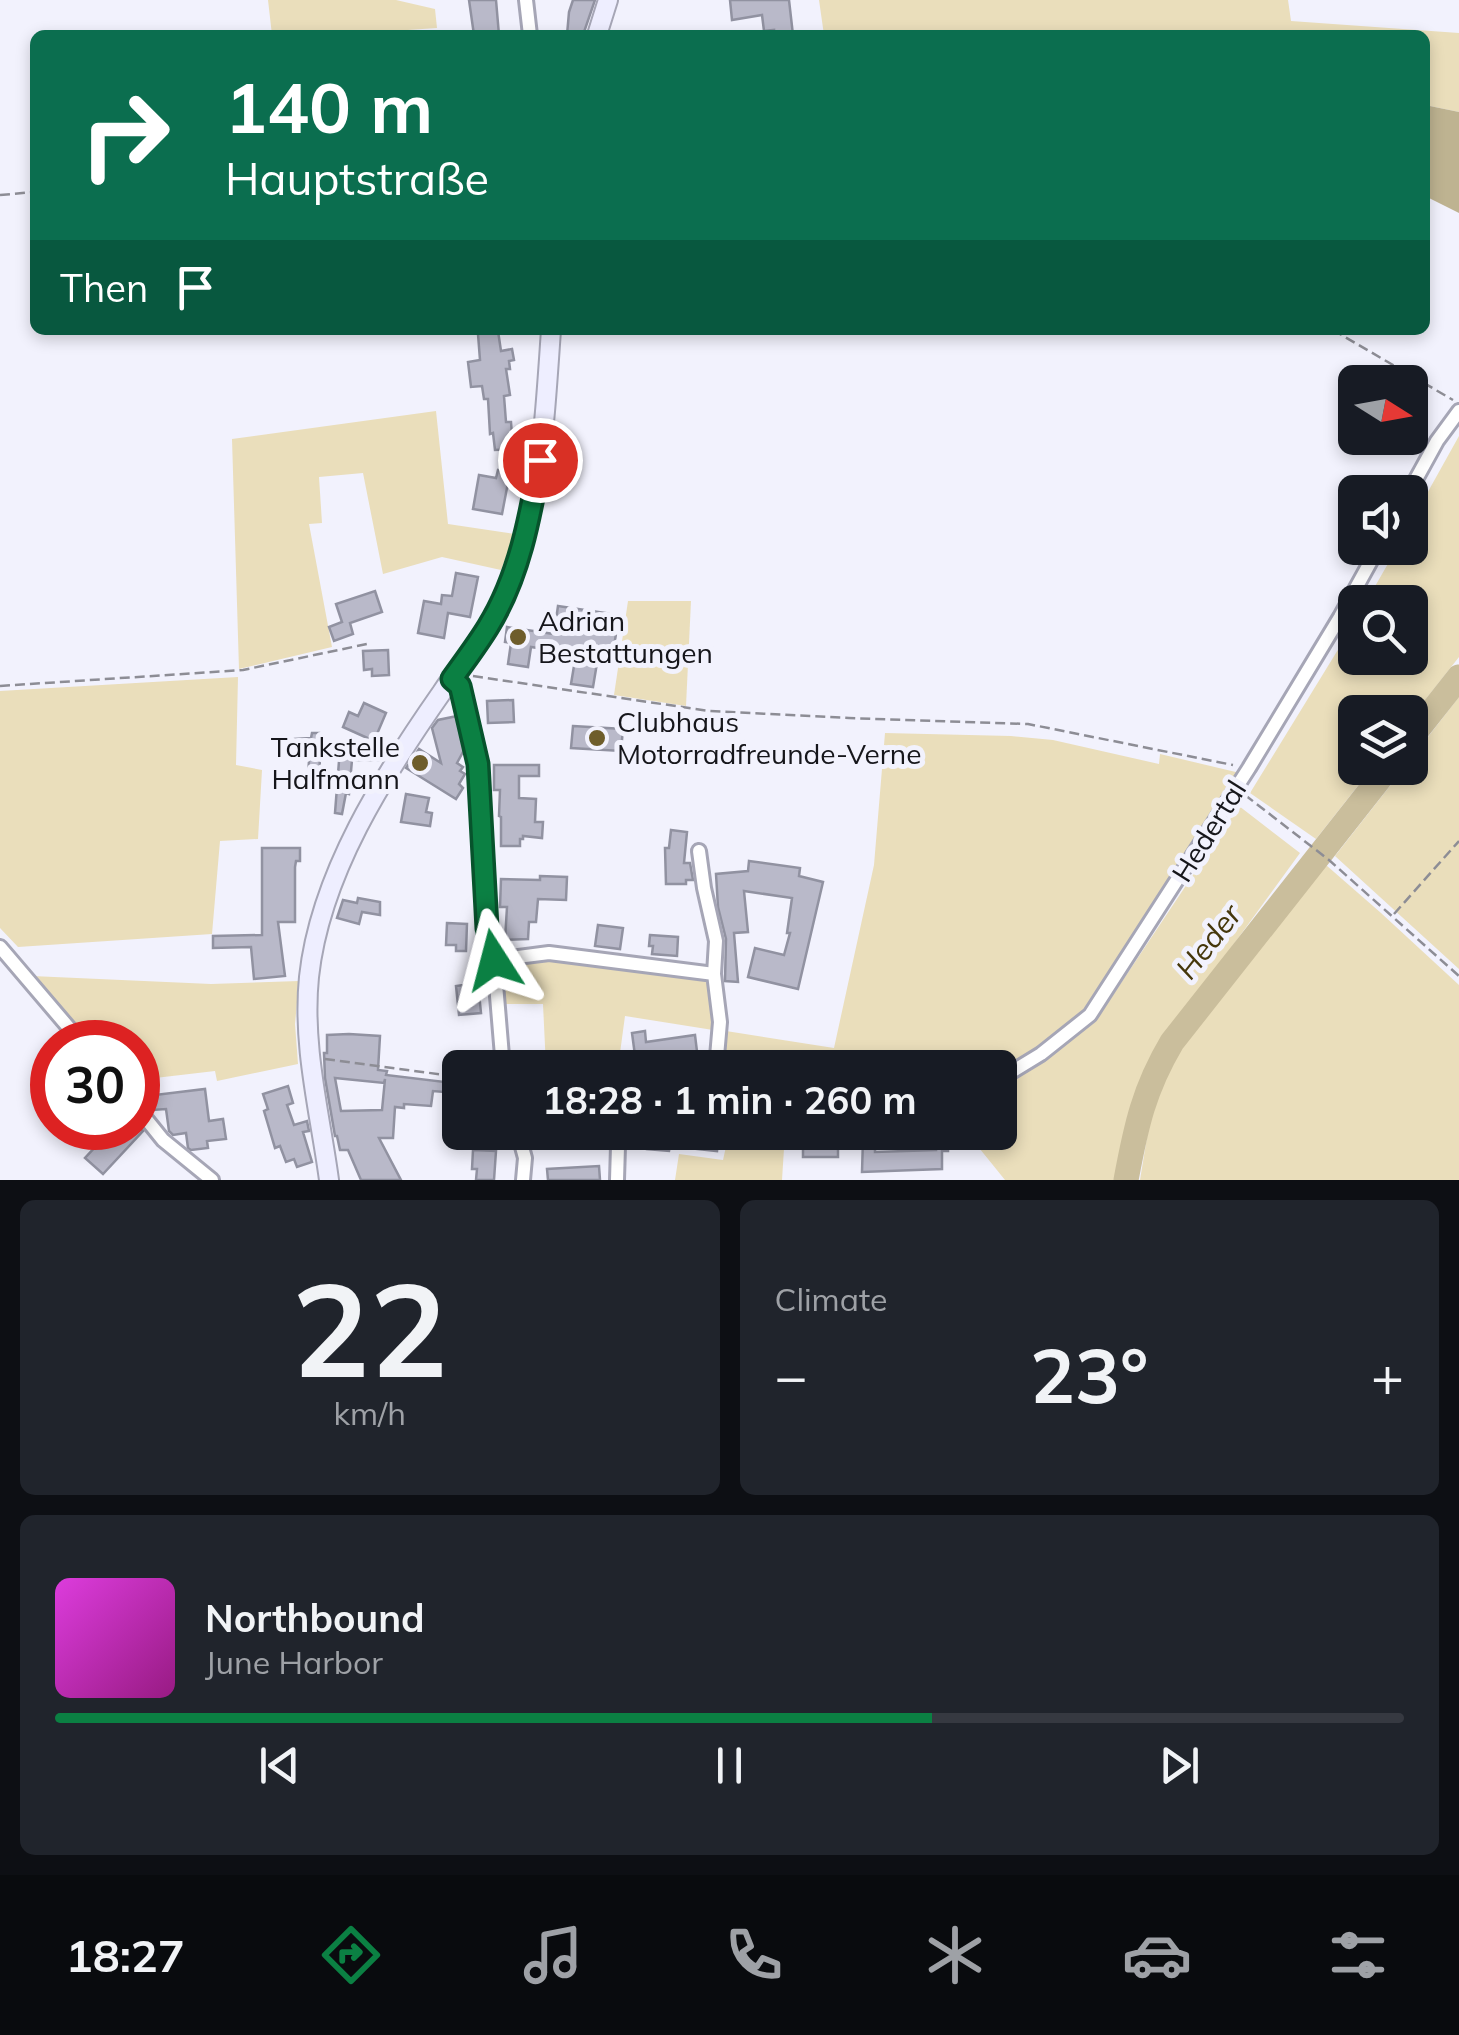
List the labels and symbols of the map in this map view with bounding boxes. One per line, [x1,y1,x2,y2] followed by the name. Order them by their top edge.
[1338,365,1428,455] north arrow
[498,418,583,503] pin
[538,603,713,670] place label: Adrian Bestattungen
[507,626,529,648] marker: Adrian Bestattungen
[617,704,922,771] place label: Clubhaus Motorradfreunde-Verne
[586,727,608,749] marker: Clubhaus Motorradfreunde-Verne
[271,729,400,796] place label: Tankstelle Halfmann
[409,752,431,774] marker: Tankstelle Halfmann
[1164,774,1253,888] street label: Hedertal
[1167,896,1250,986] water label: Heder
[442,908,546,1012] position arrow
[30,1020,160,1150] speed limit sign: 30

